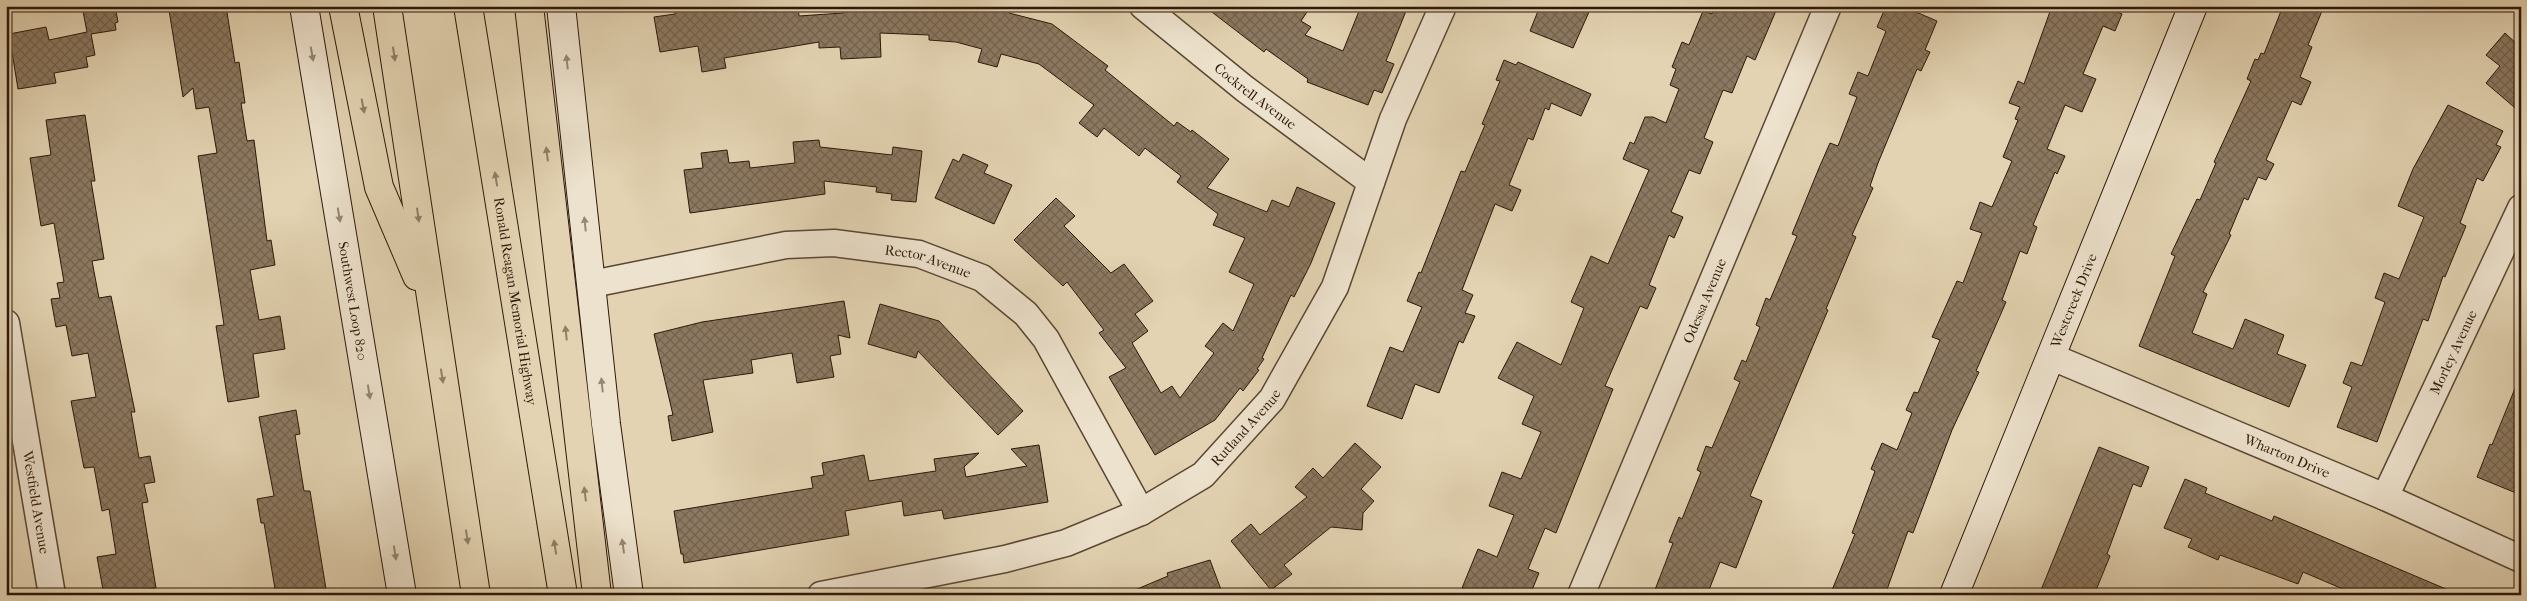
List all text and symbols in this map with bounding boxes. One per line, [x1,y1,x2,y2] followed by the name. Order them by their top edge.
[309,47,317,63] one-way arrow
[391,47,399,63] one-way arrow
[563,54,571,70] one-way arrow
[1211,60,1300,133] street label: Cockrell Avenue
[359,98,367,114] one-way arrow
[543,145,551,161] one-way arrow
[491,171,499,187] one-way arrow
[490,196,540,407] street label: Ronald Reagan Memorial Highway
[336,207,344,223] one-way arrow
[415,208,423,224] one-way arrow
[581,215,589,231] one-way arrow
[334,240,371,362] street label: Southwest Loop 820
[884,242,973,282] street label: Rector Avenue
[2047,251,2101,351] street label: Westcreek Drive
[1679,256,1730,346] street label: Odessa Avenue
[2426,307,2481,398] street label: Morley Avenue
[562,324,570,340] one-way arrow
[439,368,447,384] one-way arrow
[598,377,606,393] one-way arrow
[365,385,373,401] one-way arrow
[1208,386,1285,470] street label: Rutland Avenue
[2240,430,2332,482] street label: Wharton Drive
[19,449,53,555] street label: Westfield Avenue
[581,486,589,502] one-way arrow
[463,529,471,545] one-way arrow
[551,538,559,554] one-way arrow
[619,538,627,554] one-way arrow
[391,545,399,561] one-way arrow

